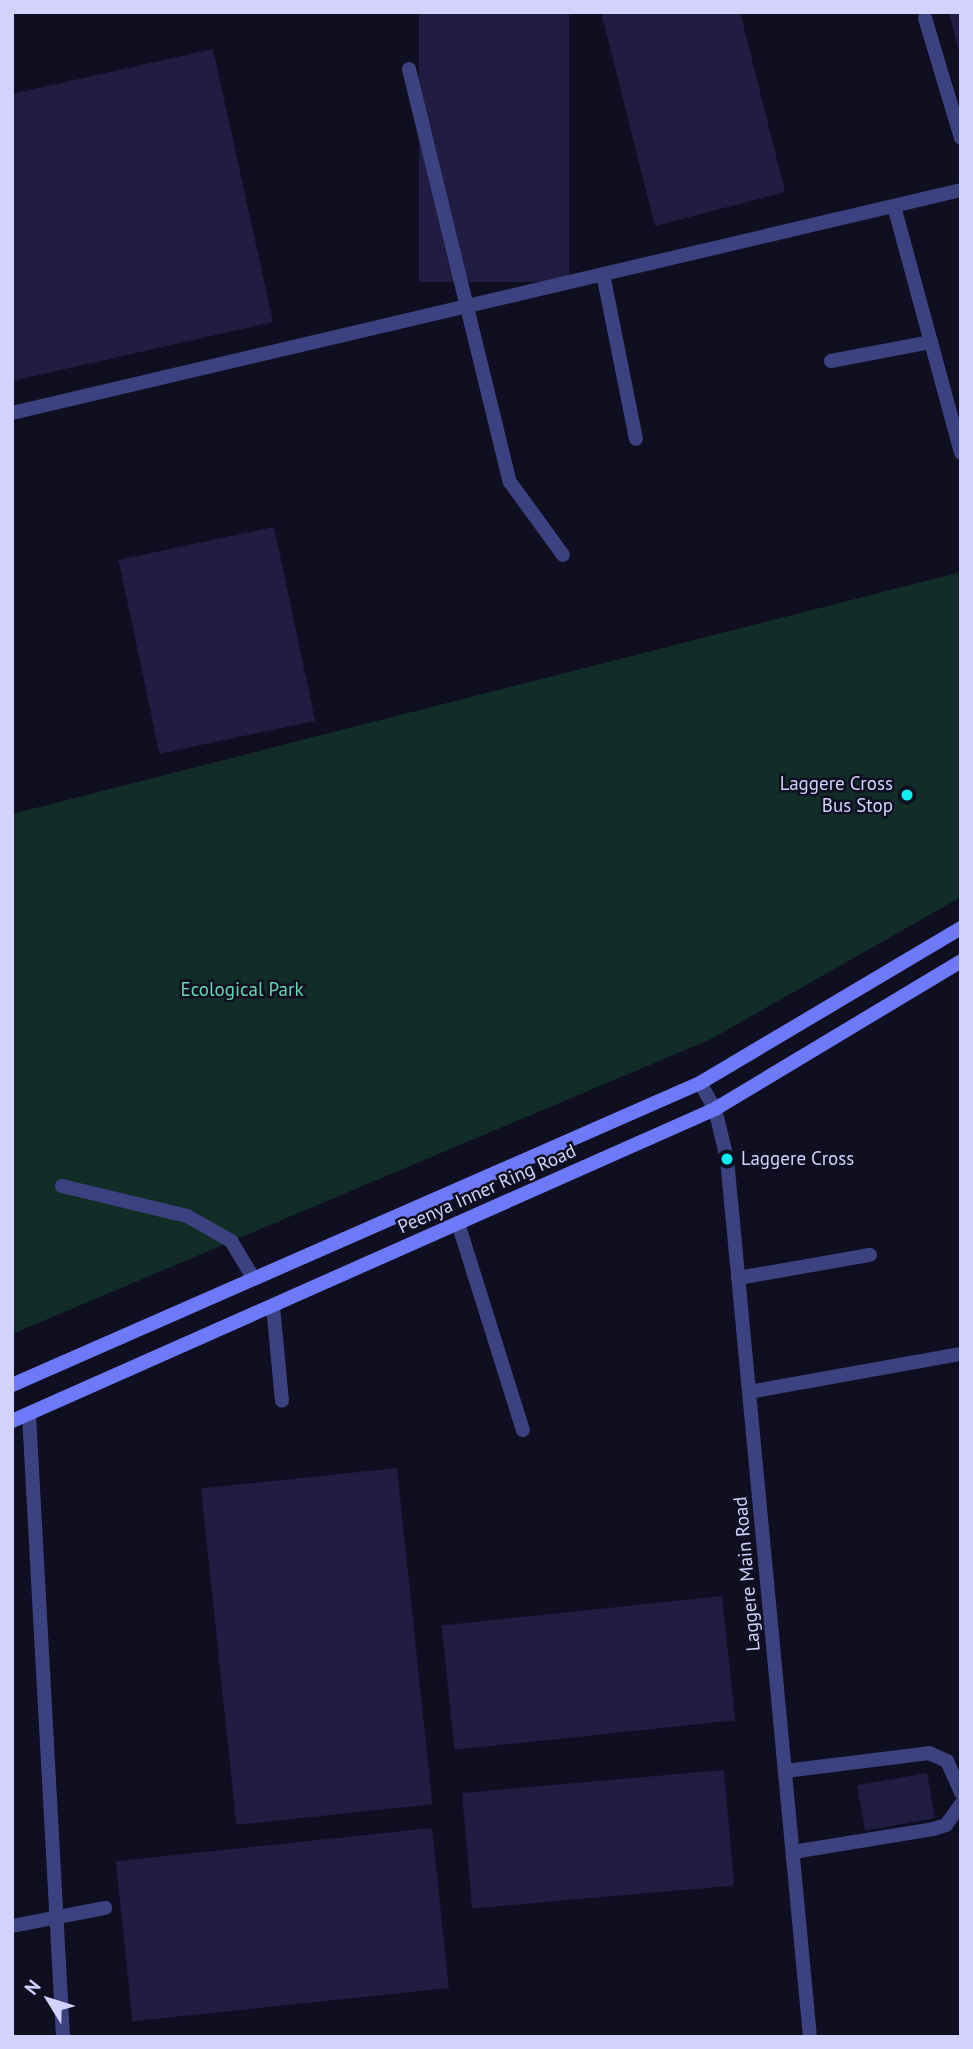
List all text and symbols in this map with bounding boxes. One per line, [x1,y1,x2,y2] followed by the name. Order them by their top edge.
[780,773,893,817] place label: Laggere Cross Bus Stop
[899,787,915,803] marker: Laggere Cross Bus Stop
[180,979,304,1001] park label: Ecological Park
[394,1139,580,1239] street label: Peenya Inner Ring Road
[741,1148,854,1170] place label: Laggere Cross
[719,1151,735,1167] marker: Laggere Cross
[729,1496,765,1652] street label: Laggere Main Road
[14,1965,84,2035] north arrow
[19,1975,46,1999] text: N

